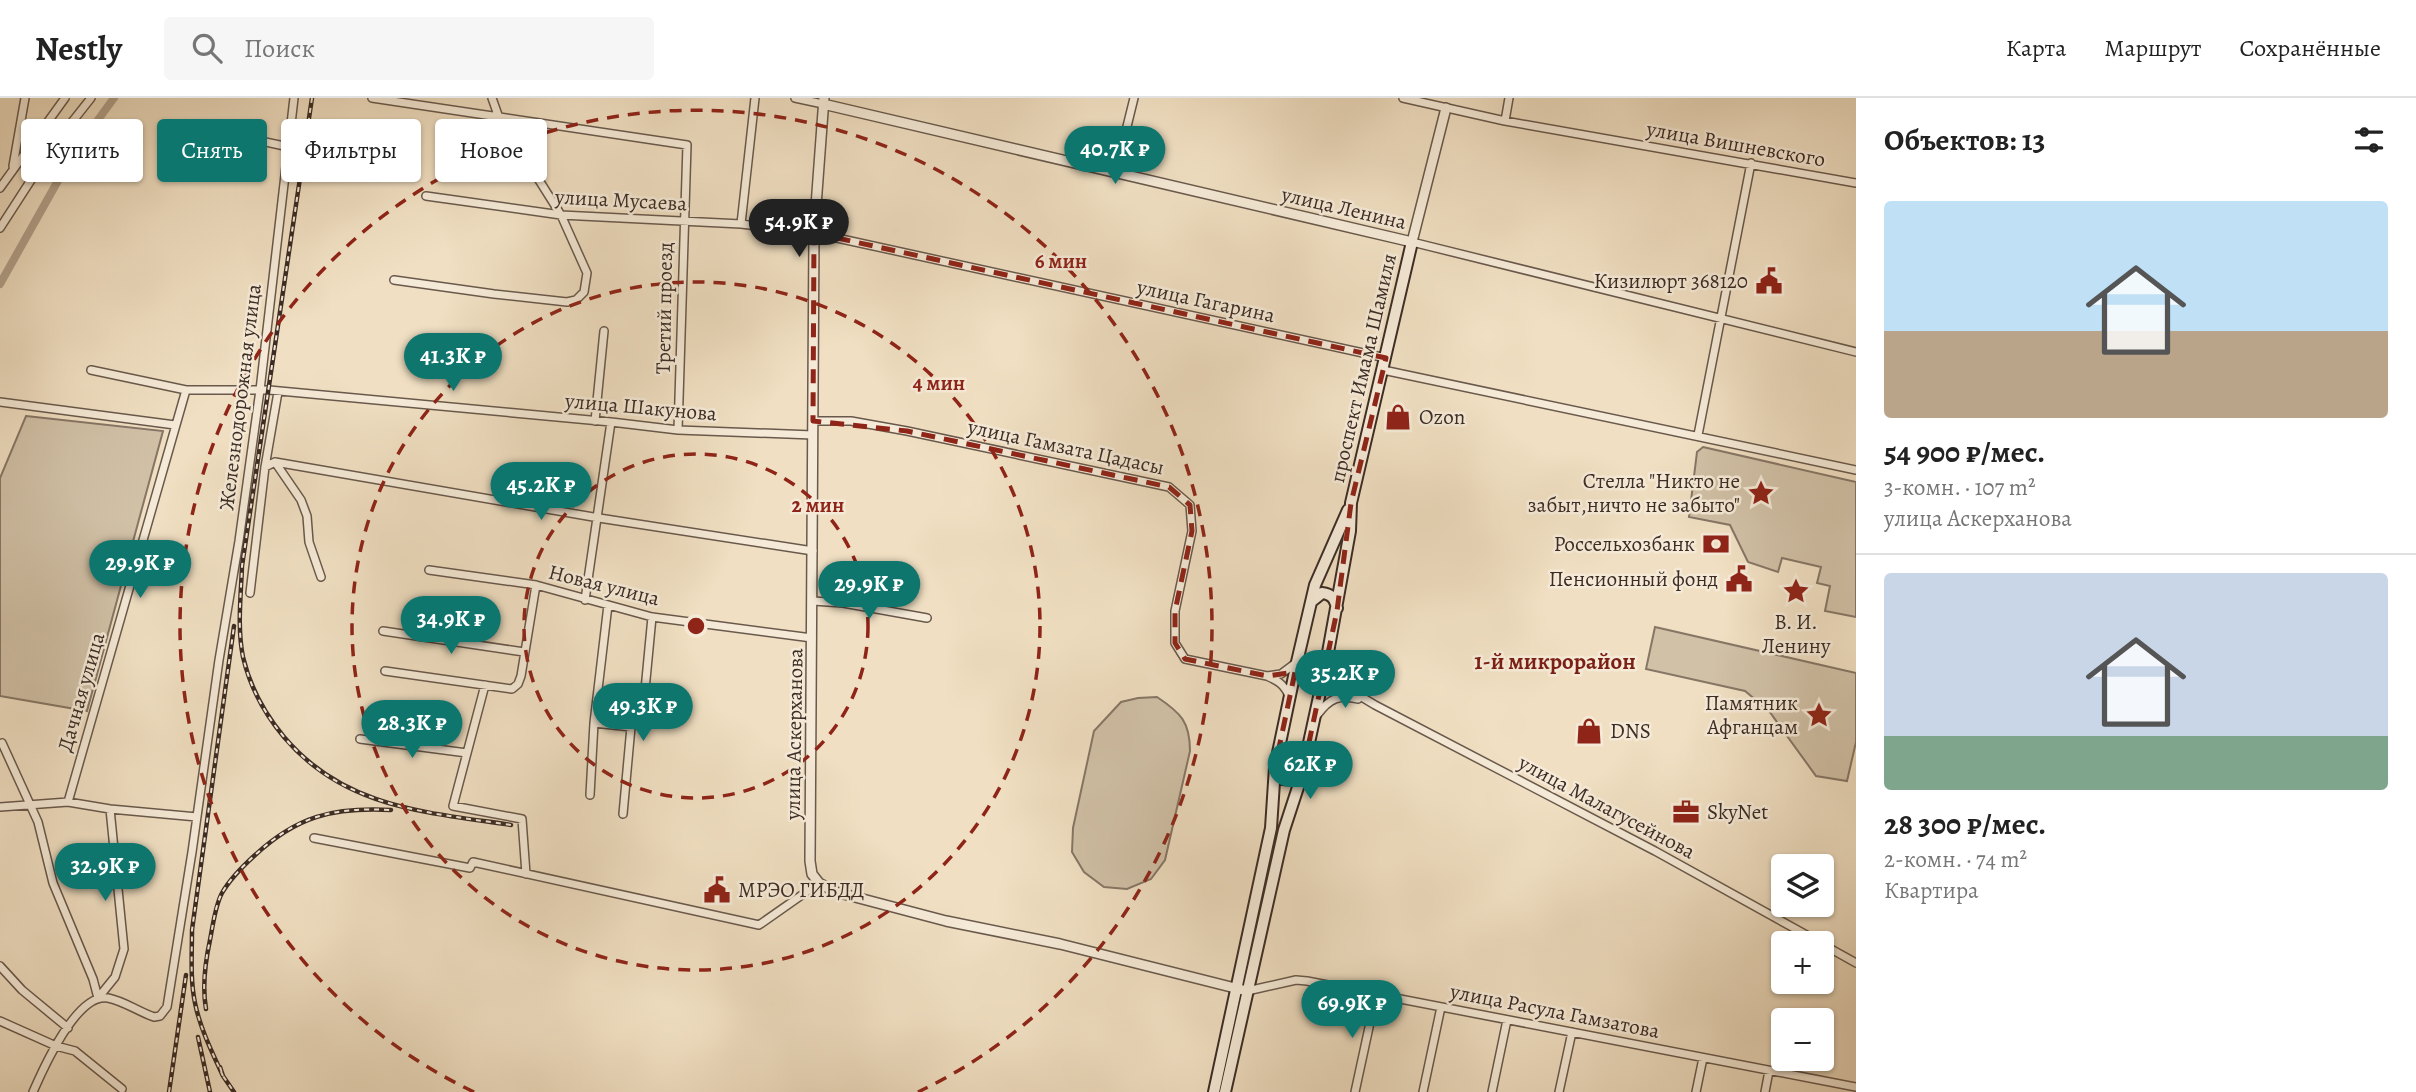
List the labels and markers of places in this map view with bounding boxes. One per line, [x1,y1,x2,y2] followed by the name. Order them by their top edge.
[1050,126,1180,186] pin: 40.7K ₽
[734,200,864,259] pin: 54.9K ₽
[1754,266,1784,296] public building icon: Кизилюрт 368120
[1594,267,1748,295] place label: Кизилюрт 368120
[388,334,518,393] pin: 41.3K ₽
[1383,402,1413,432] shop icon: Ozon
[1419,403,1465,431] place label: Ozon
[476,462,606,522] pin: 45.2K ₽
[1527,467,1740,519] place label: Стелла "Никто не забыт,ничто не забыто"
[1746,478,1776,508] place icon: Стелла "Никто не забыт,ничто не забыто"
[1701,529,1731,559] bank icon: Россельхозбанк
[1554,530,1695,558] place label: Россельхозбанк
[75,540,205,600] pin: 29.9K ₽
[804,561,934,621] pin: 29.9K ₽
[1724,564,1754,594] public building icon: Пенсионный фонд
[1549,565,1718,593] place label: Пенсионный фонд
[1781,576,1811,606] place icon: В. И. Ленину
[386,596,516,656] pin: 34.9K ₽
[1761,608,1831,660] place label: В. И. Ленину
[684,614,708,638] centre of rings
[1280,650,1410,710] pin: 35.2K ₽
[578,684,708,743] pin: 49.3K ₽
[1705,689,1798,741] place label: Памятник Афганцам
[347,700,477,760] pin: 28.3K ₽
[1804,700,1834,730] place icon: Памятник Афганцам
[1574,716,1604,746] shop icon: DNS
[1610,717,1651,745] place label: DNS
[1261,742,1359,801] pin: 62K ₽
[1671,797,1701,827] office icon: SkyNet
[1707,798,1768,826] place label: SkyNet
[40,844,170,903] pin: 32.9K ₽
[702,875,732,905] public building icon: МРЭО ГИБДД
[738,876,865,904] place label: МРЭО ГИБДД
[1287,981,1417,1040] pin: 69.9K ₽

